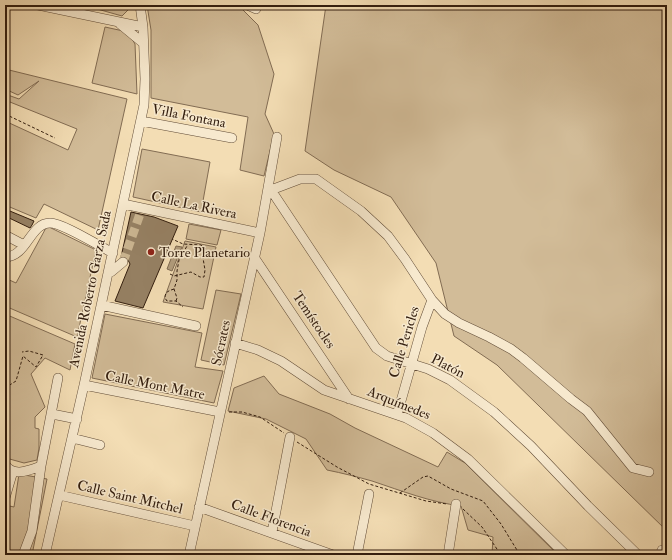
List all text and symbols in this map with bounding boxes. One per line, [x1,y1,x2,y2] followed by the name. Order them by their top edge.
[151,100,228,132] street label: Villa Fontana
[150,188,239,222] street label: Calle La Rivera
[65,209,115,370] street label: Avenida Roberto Garza Sada
[159,244,250,261] place label: Torre Planetario
[146,247,156,257] marker: Torre Planetario
[289,288,339,352] street label: Temístocles
[385,304,423,380] street label: Calle Pericles
[208,318,234,367] street label: Sócrates
[428,350,468,382] street label: Platón
[104,367,206,403] street label: Calle Mont Matre
[364,382,433,423] street label: Arquímedes
[76,477,185,518] street label: Calle Saint Mitchel
[229,496,314,540] street label: Calle Florencia

